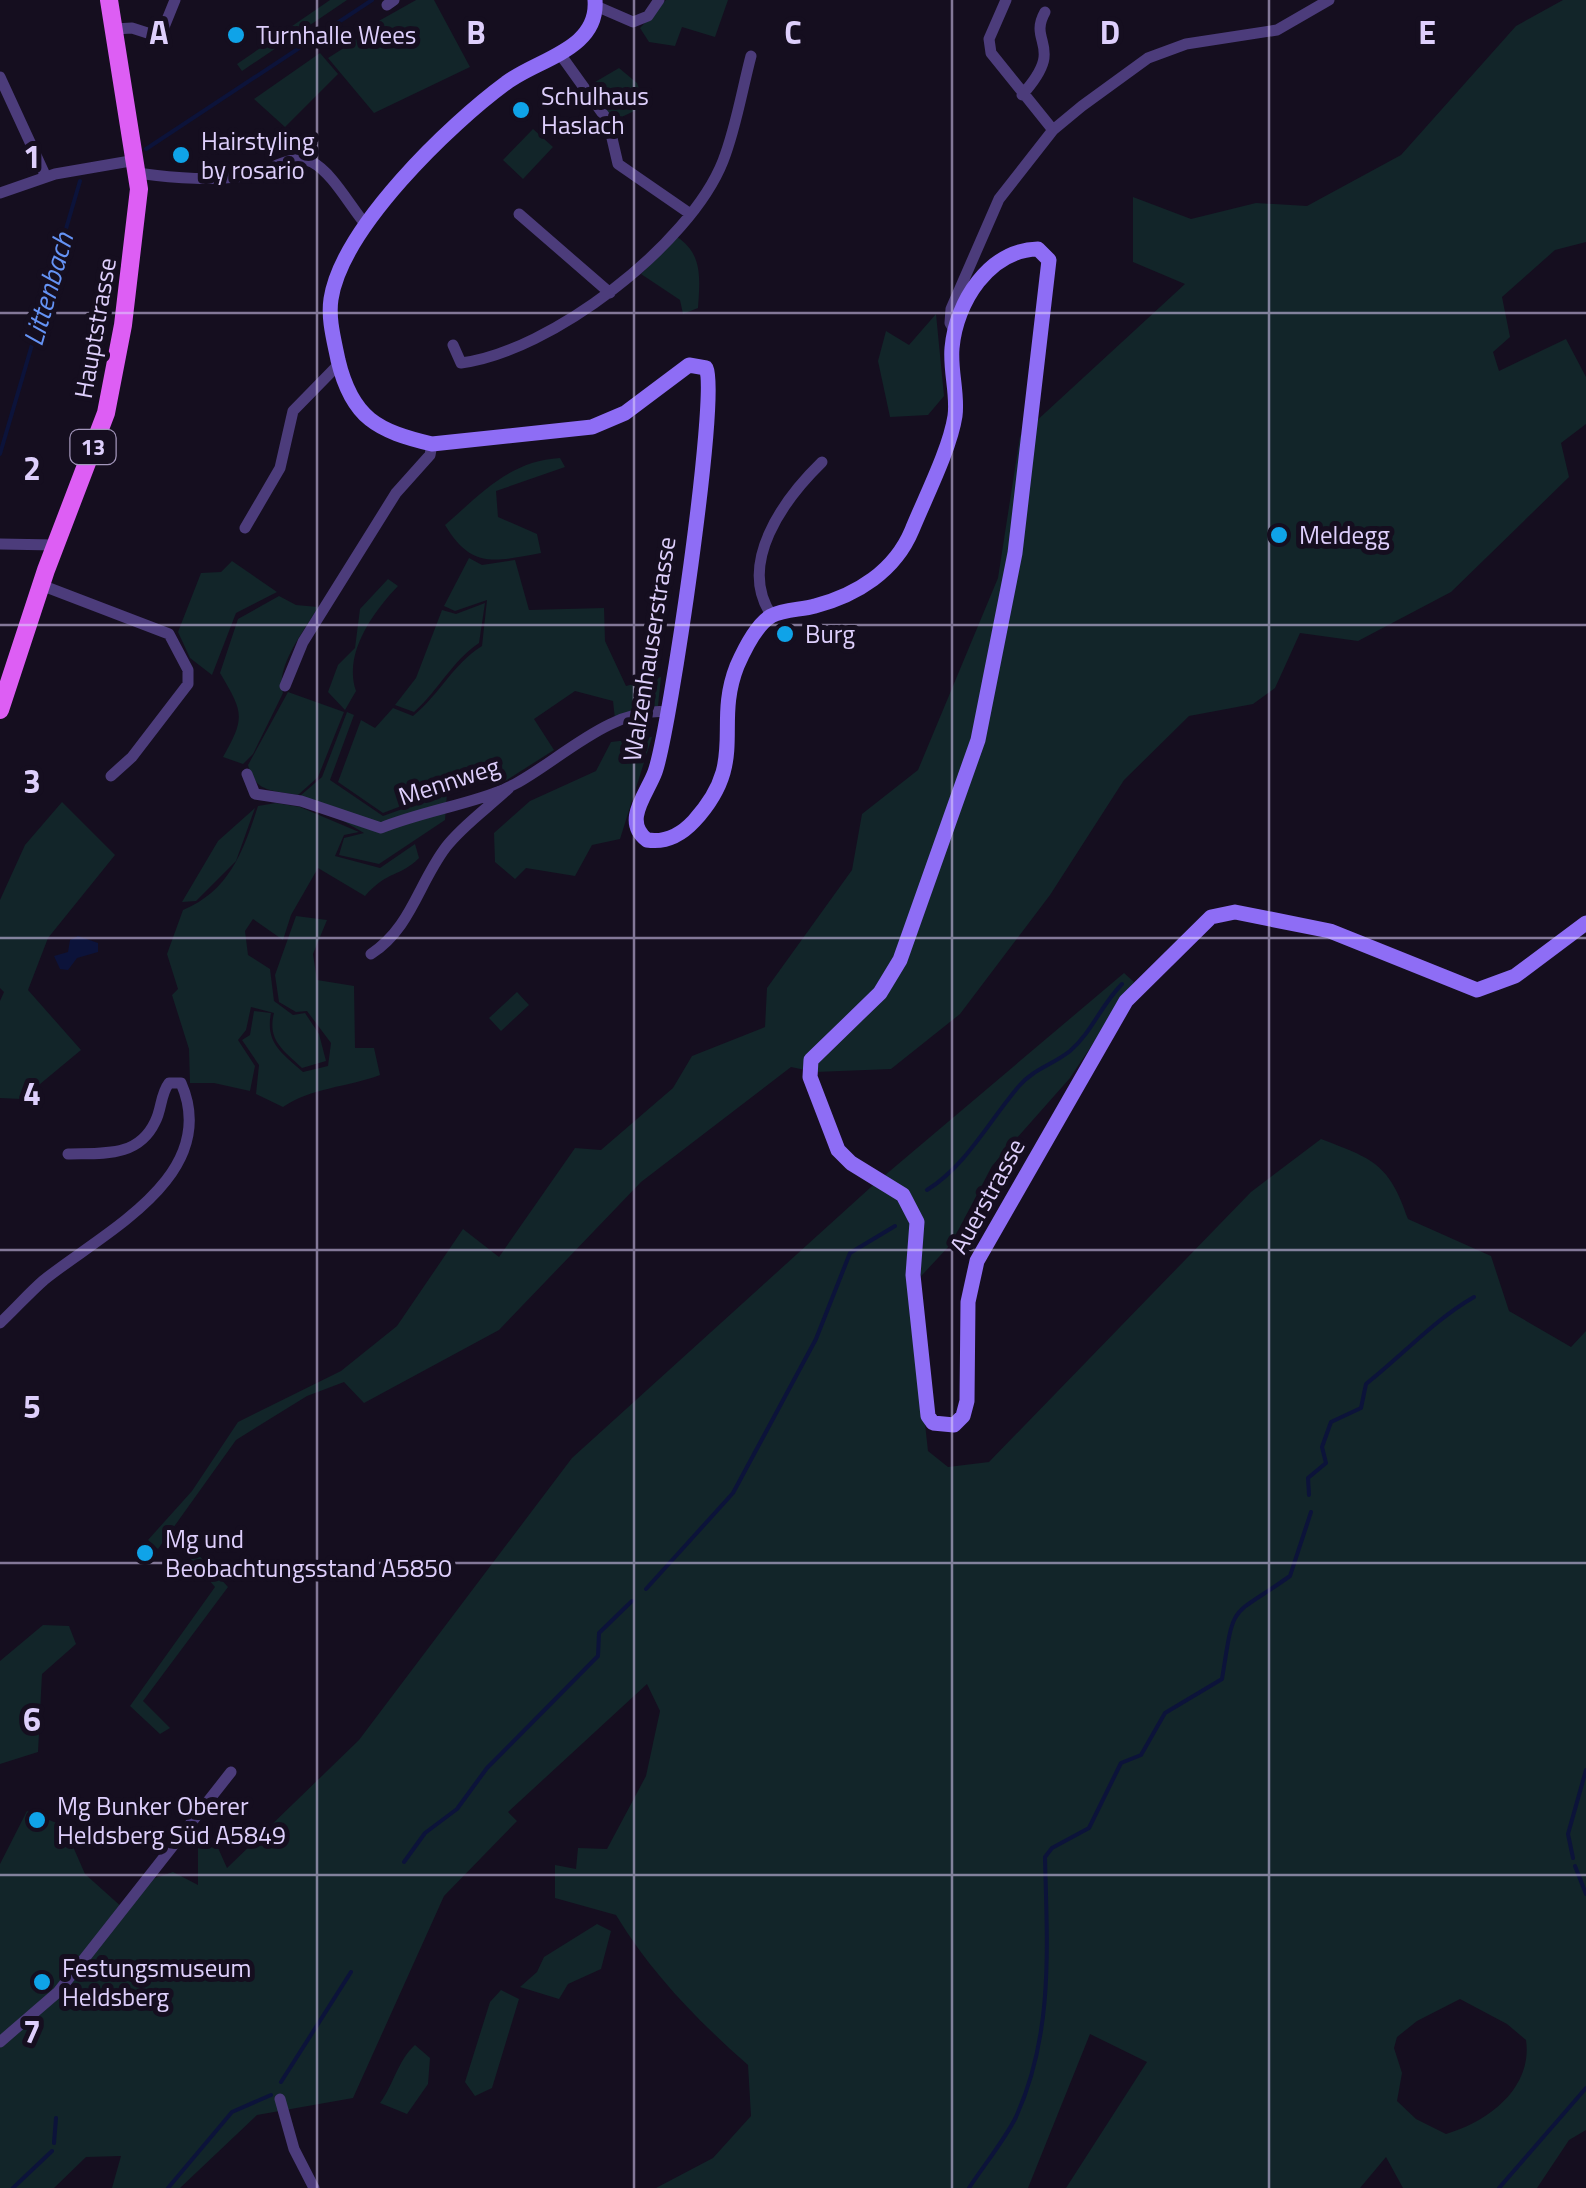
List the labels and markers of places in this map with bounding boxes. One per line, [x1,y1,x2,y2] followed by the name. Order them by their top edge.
[256,16,416,54] place label: Turnhalle Wees
[225,24,247,46] marker: Turnhalle Wees
[541,77,649,144] place label: Schulhaus Haslach
[510,99,532,121] marker: Schulhaus Haslach
[201,122,315,189] place label: Hairstyling by rosario
[170,144,192,166] marker: Hairstyling by rosario
[1299,516,1390,554] place label: Meldegg
[1268,524,1290,546] marker: Meldegg
[805,615,855,653] place label: Burg
[774,623,796,645] marker: Burg
[165,1520,452,1587] place label: Mg und Beobachtungsstand A5850
[134,1542,156,1564] marker: Mg und Beobachtungsstand A5850
[57,1787,286,1854] place label: Mg Bunker Oberer Heldsberg Süd A5849
[26,1809,48,1831] marker: Mg Bunker Oberer Heldsberg Süd A5849
[62,1949,252,2016] place label: Festungsmuseum Heldsberg
[31,1971,53,1993] marker: Festungsmuseum Heldsberg

